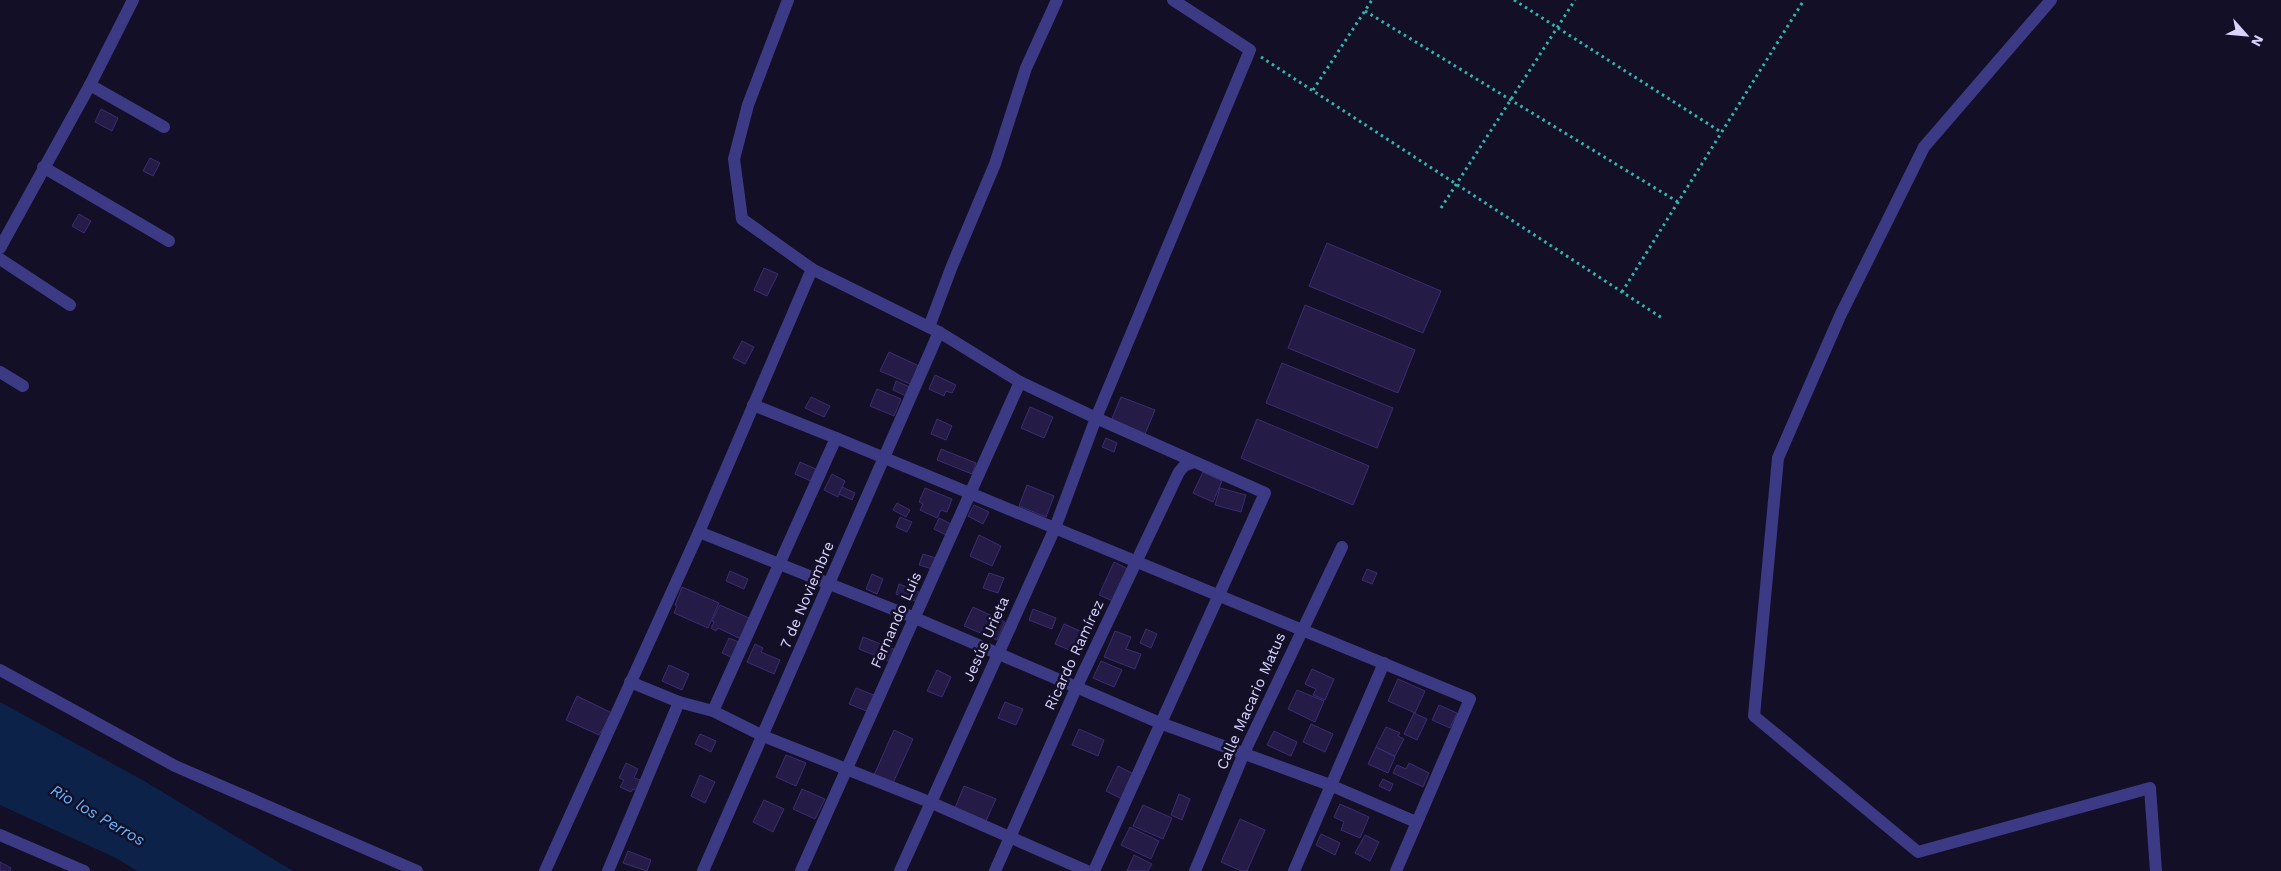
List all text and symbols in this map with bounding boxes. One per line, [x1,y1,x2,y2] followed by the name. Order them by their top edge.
[2221,10,2271,60] north arrow
[2248,33,2267,49] text: N
[776,539,838,651] street label: 7 de Noviembre
[867,569,925,671] street label: Fernando Luis
[959,593,1013,684] street label: Jesús Urieta
[1041,597,1107,713] street label: Ricardo Ramírez
[1213,629,1289,772] street label: Calle Macario Matus
[48,780,148,850] water label: Rio los Perros

